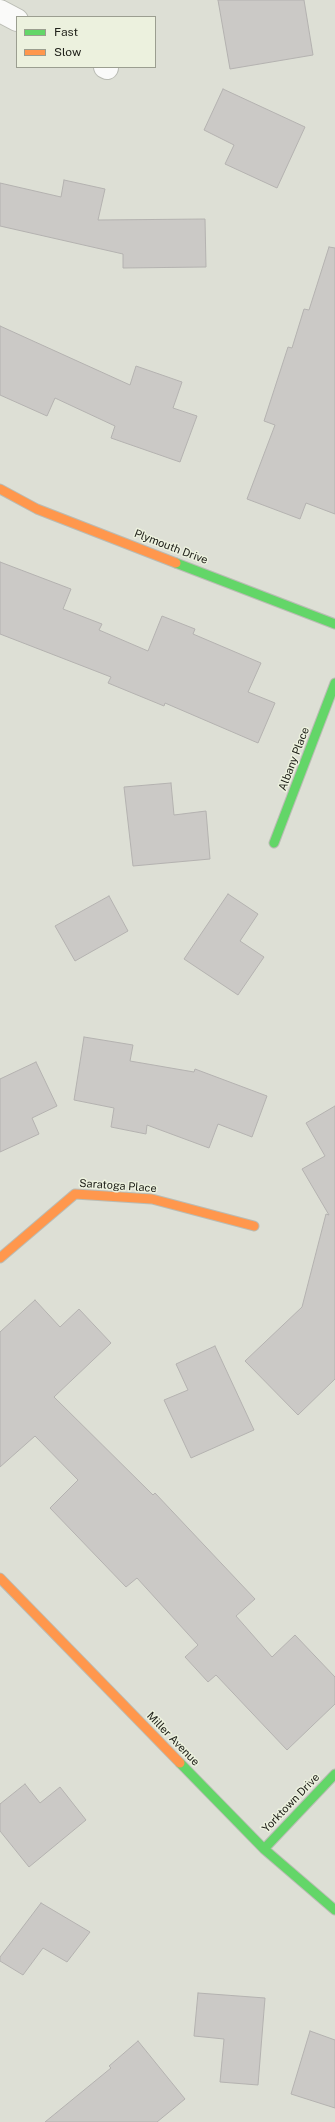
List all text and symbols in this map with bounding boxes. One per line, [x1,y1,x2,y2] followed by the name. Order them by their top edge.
[16,16,156,68] legend
[54,25,78,39] text: Fast
[54,45,81,59] text: Slow
[132,527,210,567] street label: Plymouth Drive
[276,725,312,793] street label: Albany Place
[79,1177,157,1195] street label: Saratoga Place
[144,1709,202,1769] street label: Miller Avenue
[260,1771,322,1835] street label: Yorktown Drive

